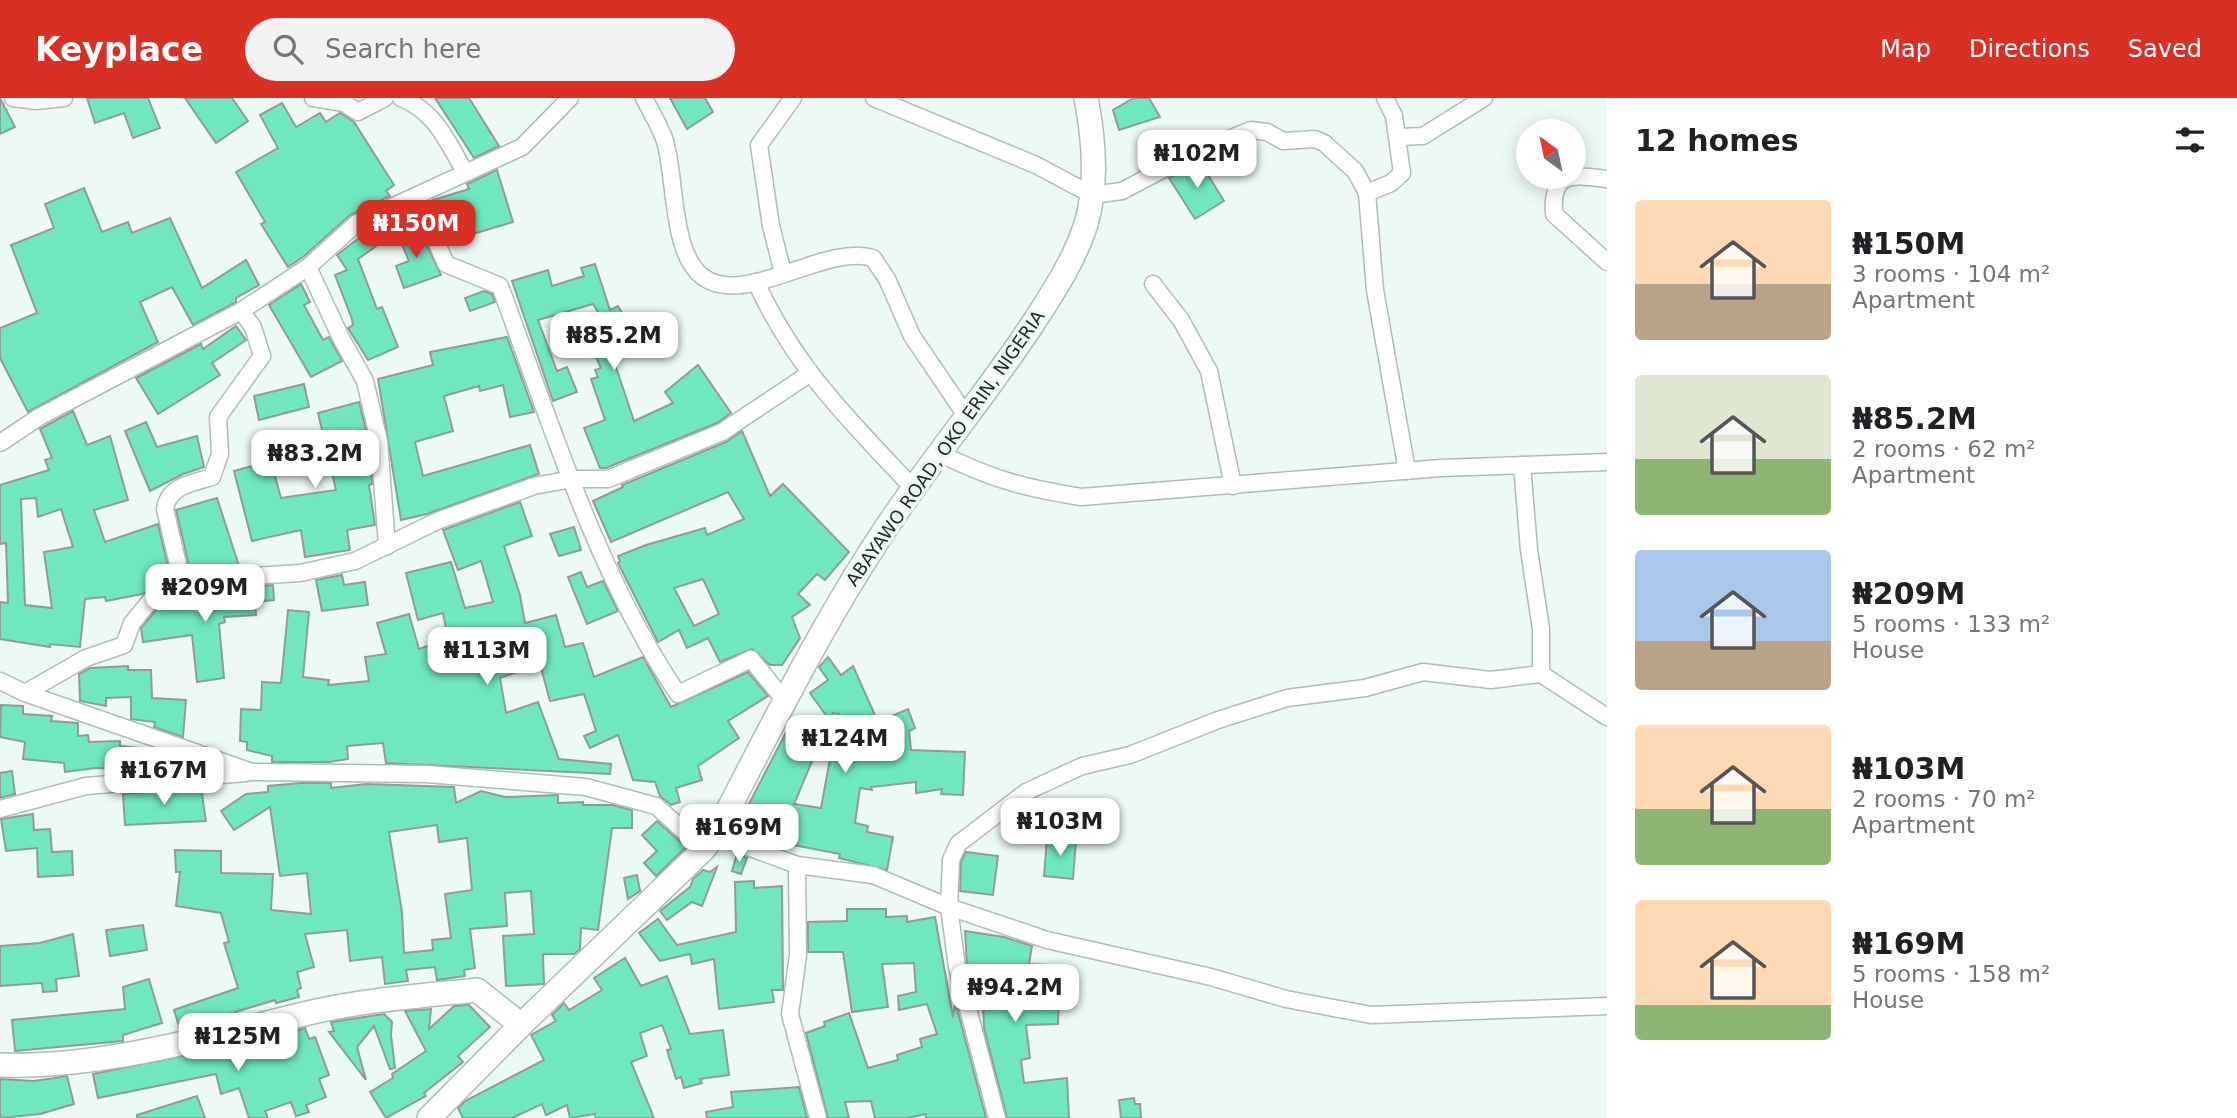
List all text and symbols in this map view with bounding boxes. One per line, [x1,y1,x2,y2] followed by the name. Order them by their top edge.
[245,18,735,81] search box
[35,30,203,69] text: Keyplace
[269,30,307,68] icon: search
[325,34,481,64] text: Search here
[1880,35,1931,63] text: Map
[1969,35,2090,63] text: Directions
[2128,35,2202,63] text: Saved
[1516,119,1586,189] north arrow
[1516,119,1586,189] map controls
[2171,121,2209,159] icon: filters
[1635,123,1799,158] text: 12 homes
[1148,130,1246,190] pin: ₦102M
[1154,140,1240,166] text: ₦102M
[367,200,465,260] pin: ₦150M
[373,210,459,236] text: ₦150M
[1852,226,1965,261] text: ₦150M
[1691,228,1775,312] icon: home
[1852,261,2050,287] text: 3 rooms · 104 m²
[1852,287,1975,313] text: Apartment
[841,306,1049,590] street label: ABAYAWO ROAD, OKO ERIN, NIGERIA
[557,313,671,372] pin: ₦85.2M
[566,322,662,348] text: ₦85.2M
[1852,401,1977,436] text: ₦85.2M
[1691,403,1775,487] icon: home
[258,430,372,490] pin: ₦83.2M
[1852,436,2036,462] text: 2 rooms · 62 m²
[267,440,363,466] text: ₦83.2M
[1852,462,1975,488] text: Apartment
[156,564,254,624] pin: ₦209M
[162,574,248,600] text: ₦209M
[1852,576,1965,611] text: ₦209M
[1691,578,1775,662] icon: home
[1852,611,2050,637] text: 5 rooms · 133 m²
[438,628,536,687] pin: ₦113M
[444,637,530,663] text: ₦113M
[1852,637,1924,663] text: House
[796,716,894,775] pin: ₦124M
[802,725,888,751] text: ₦124M
[115,748,213,807] pin: ₦167M
[1852,751,1965,786] text: ₦103M
[1691,753,1775,837] icon: home
[121,757,207,783] text: ₦167M
[1852,786,2036,812] text: 2 rooms · 70 m²
[1011,798,1109,858] pin: ₦103M
[690,804,788,864] pin: ₦169M
[1017,808,1103,834] text: ₦103M
[1852,812,1975,838] text: Apartment
[696,814,782,840] text: ₦169M
[1852,926,1965,961] text: ₦169M
[1691,928,1775,1012] icon: home
[1852,961,2050,987] text: 5 rooms · 158 m²
[958,964,1072,1024] pin: ₦94.2M
[967,974,1063,1000] text: ₦94.2M
[1852,987,1924,1013] text: House
[189,1014,287,1073] pin: ₦125M
[195,1023,281,1049] text: ₦125M

